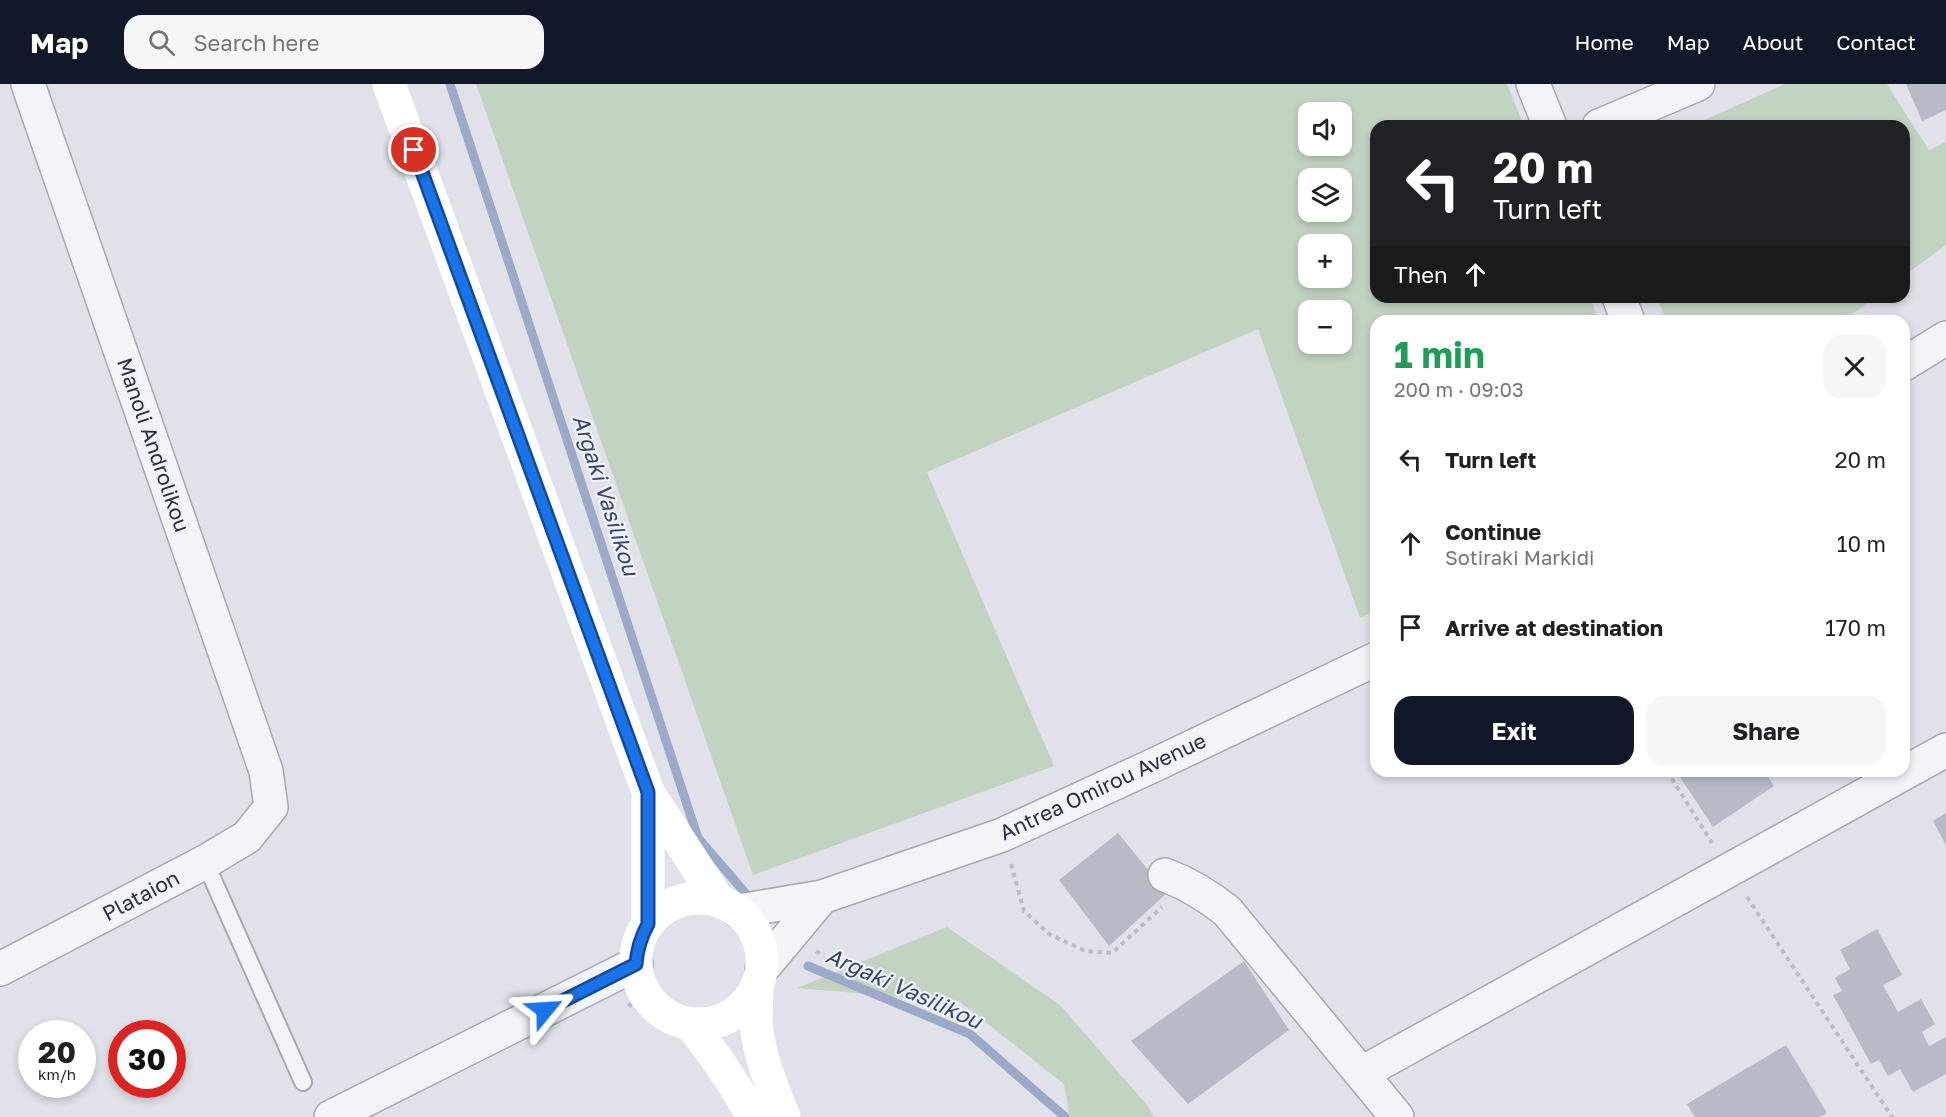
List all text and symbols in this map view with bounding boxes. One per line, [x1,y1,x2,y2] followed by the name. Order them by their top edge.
[124,15,544,69] search box
[30,26,88,59] text: Map
[145,26,178,59] icon: search
[193,29,319,56] text: Search here
[1574,29,1634,55] text: Home
[1667,29,1710,55] text: Map
[1743,29,1803,55] text: About
[1836,29,1916,55] text: Contact
[1298,102,1352,354] map controls
[1298,102,1352,156] button: sound
[388,124,439,175] pin
[397,133,430,166] icon: arrive
[1493,142,1593,192] text: 20 m
[1394,144,1472,222] icon: left
[1298,168,1352,222] button: layers
[1493,193,1602,225] text: Turn left
[1298,234,1352,288] button: +
[1459,258,1492,291] icon: ahead
[1394,261,1447,288] text: Then
[1298,300,1352,354] button: −
[1394,333,1485,376] text: 1 min
[1823,335,1886,398] button: close
[112,354,196,535] street label: Manoli Androlikou
[1394,377,1524,401] text: 200 m · 09:03
[568,411,646,580] water label: Argaki Vasilikou
[1394,443,1427,476] icon: left
[1445,446,1536,473] text: Turn left
[1835,446,1886,473] text: 20 m
[1445,518,1541,545] text: Continue
[1394,527,1427,560] icon: ahead
[1837,530,1886,557] text: 10 m
[1445,545,1594,569] text: Sotiraki Markidi
[1394,611,1427,644] icon: arrive
[1445,614,1663,641] text: Arrive at destination
[1825,614,1886,641] text: 170 m
[1394,696,1634,765] button: Exit
[1646,696,1886,765] button: Share
[995,727,1210,845] street label: Antrea Omirou Avenue
[98,864,184,926] street label: Plataion
[822,941,988,1035] water label: Argaki Vasilikou
[513,978,577,1042] position arrow
[108,1020,186,1098] speed limit sign: 30
[38,1034,76,1070] text: 20
[38,1065,76,1083] text: km/h

